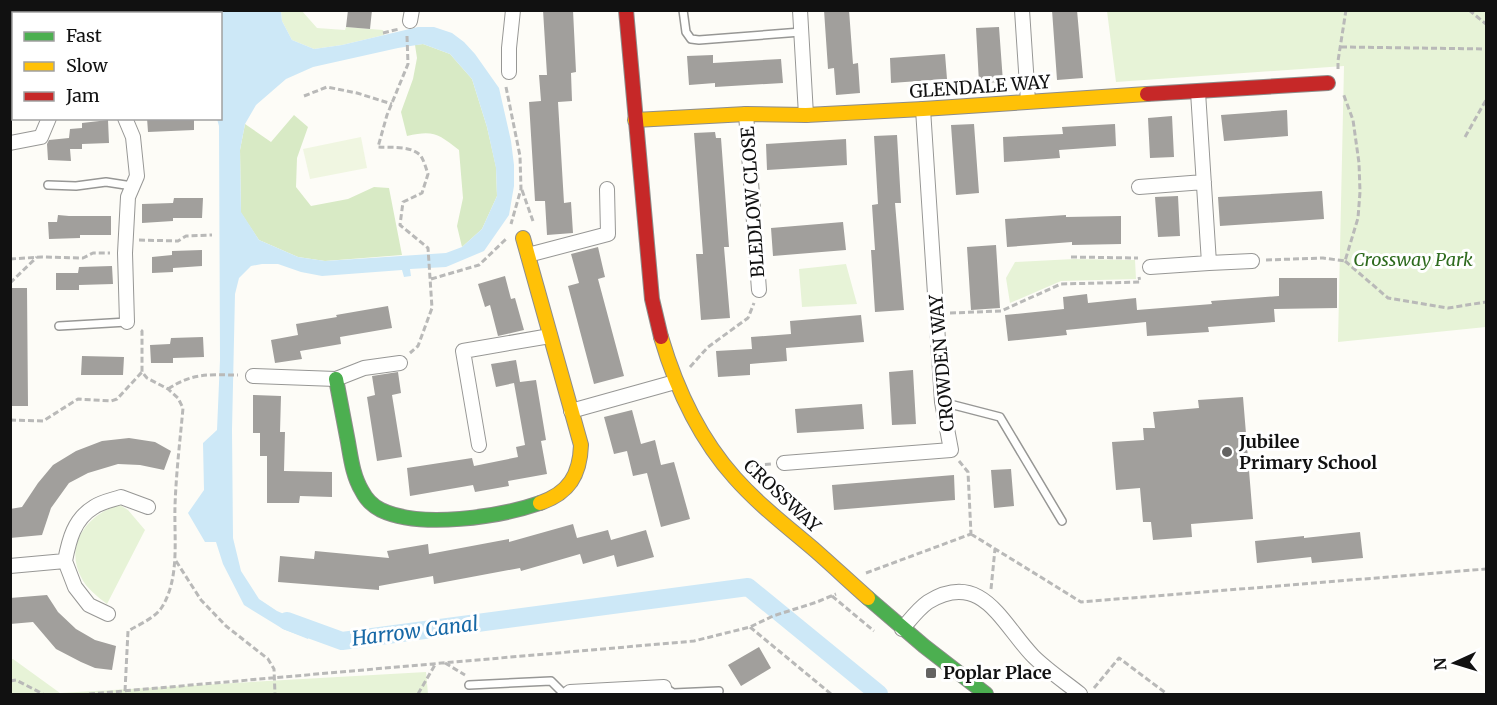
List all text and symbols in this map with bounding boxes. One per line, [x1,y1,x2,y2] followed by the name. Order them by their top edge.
[12,12,222,120] legend
[66,24,102,47] text: Fast
[66,54,109,77] text: Slow
[909,70,1052,103] street label: GLENDALE WAY
[65,84,100,107] text: Jam
[736,125,769,278] street label: BLEDLOW CLOSE
[1353,248,1473,271] park label: Crossway Park
[924,293,959,433] street label: CROWDEN WAY
[1238,430,1377,474] place label: Jubilee Primary School
[1220,445,1234,459] marker: Jubilee Primary School
[739,454,826,538] street label: CROSSWAY
[349,610,480,651] water label: Harrow Canal
[1425,633,1485,693] north arrow
[1430,657,1450,671] text: N
[943,661,1052,684] place label: Poplar Place
[924,666,938,680] marker: Poplar Place

